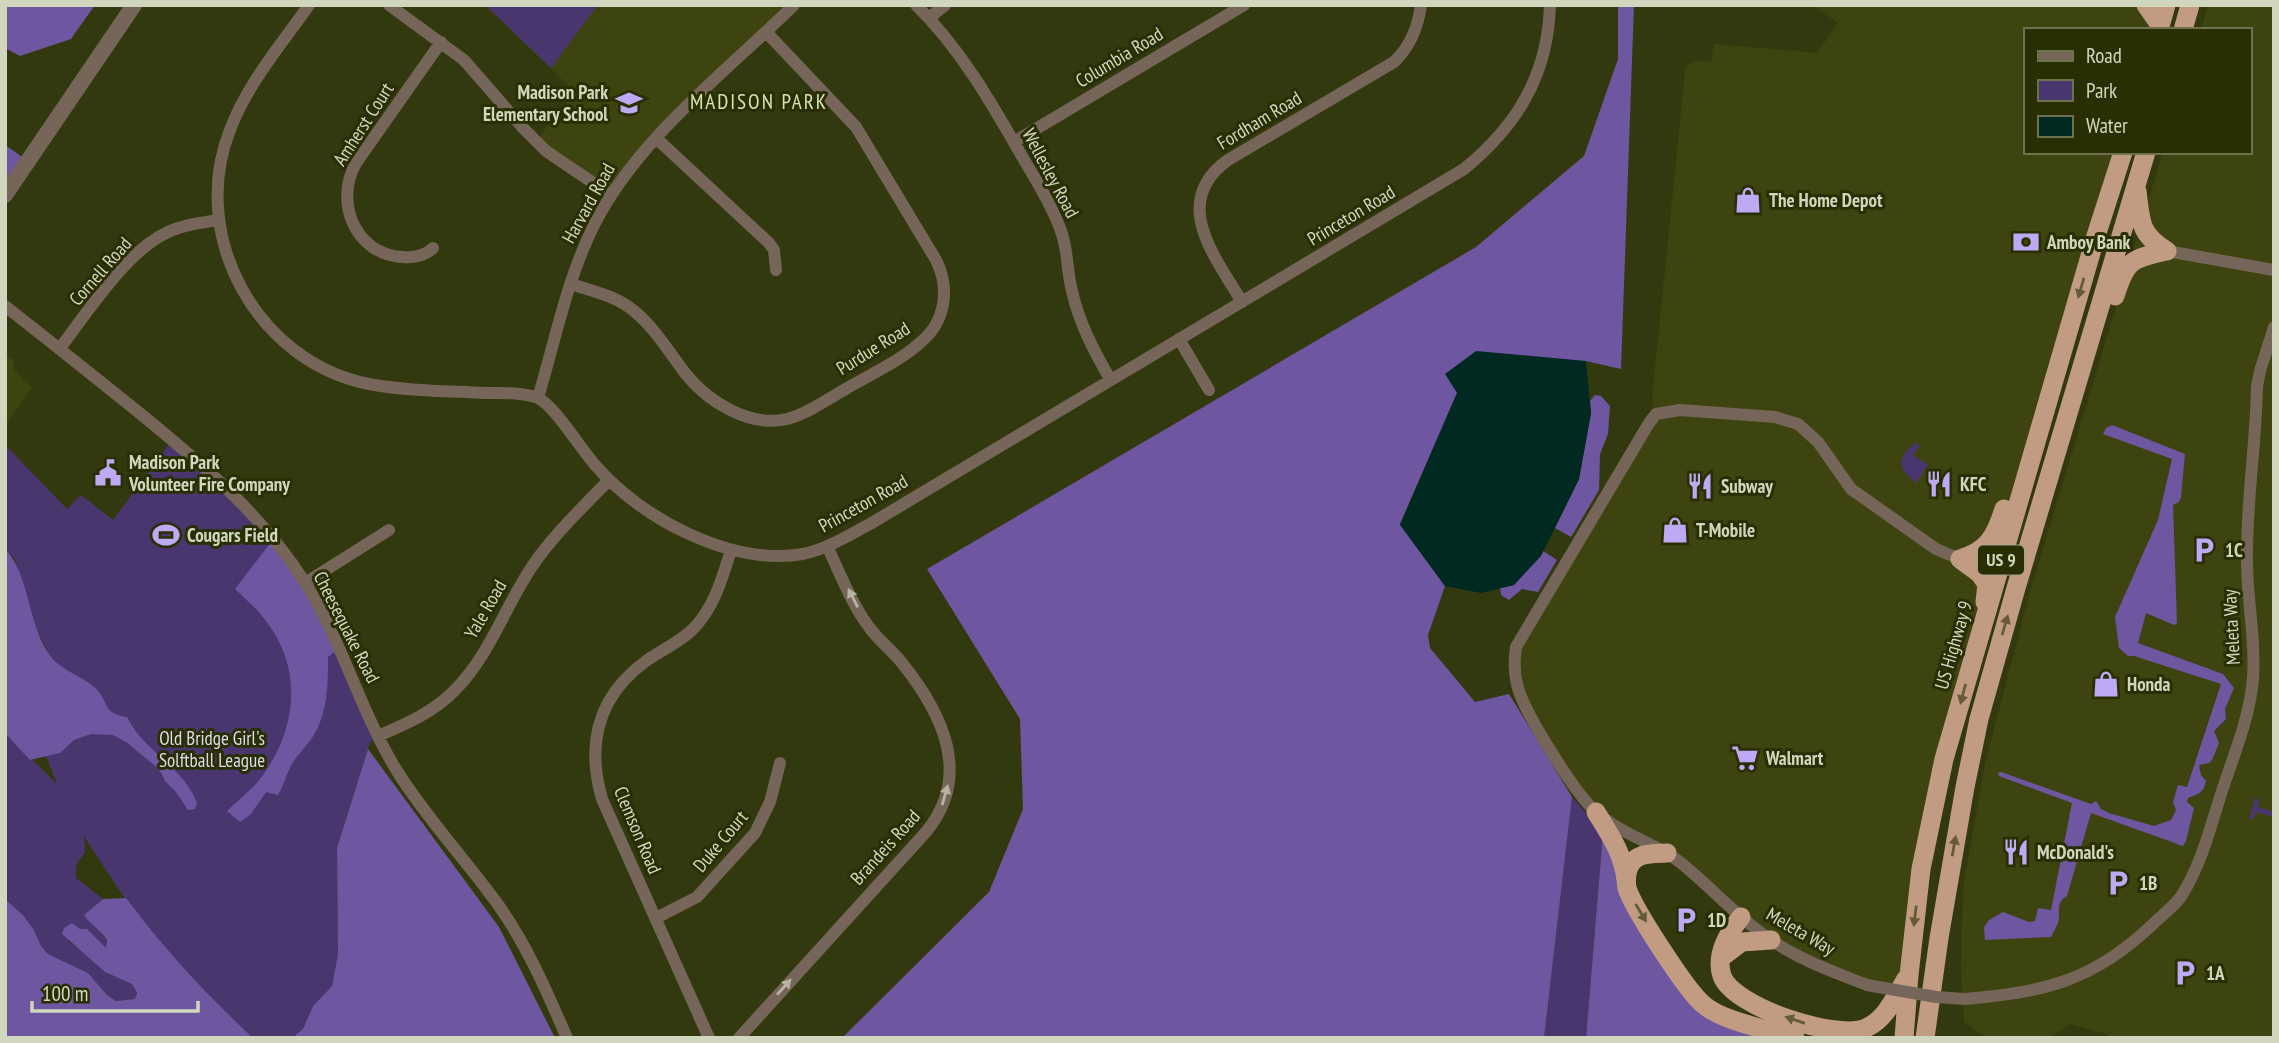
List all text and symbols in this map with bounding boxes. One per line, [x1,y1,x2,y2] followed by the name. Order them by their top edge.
[1071,22,1167,92] street label: Columbia Road
[2024,28,2251,154] legend
[2086,42,2122,69] text: Road
[327,77,399,170] street label: Amherst Court
[2086,77,2117,104] text: Park
[483,80,608,126] place label: Madison Park Elementary School
[1212,85,1306,155] street label: Fordham Road
[614,88,644,118] school or university icon: Madison Park Elementary School
[690,88,828,115] district label: MADISON PARK
[2086,112,2128,139] text: Water
[1017,124,1085,222] street label: Wellesley Road
[556,159,620,247] street label: Harvard Road
[1303,179,1399,251] street label: Princeton Road
[1733,185,1763,215] shop icon: The Home Depot
[1769,188,1883,212] place label: The Home Depot
[2011,227,2041,257] bank icon: Amboy Bank
[2046,230,2130,254] place label: Amboy Bank
[64,232,136,310] street label: Cornell Road
[2075,277,2086,299] one-way arrow
[832,316,914,380] street label: Purdue Road
[128,450,290,496] place label: Madison Park Volunteer Fire Company
[93,458,123,488] public building icon: Madison Park Volunteer Fire Company
[814,469,912,537] street label: Princeton Road
[1924,469,1954,499] restaurant icon: KFC
[1685,471,1715,501] restaurant icon: Subway
[1960,472,1987,496] place label: KFC
[1721,474,1773,498] place label: Subway
[1660,515,1690,545] shop icon: T-Mobile
[1696,518,1755,542] place label: T-Mobile
[151,520,181,550] sports icon: Cougars Field
[187,523,278,547] place label: Cougars Field
[2189,535,2219,565] parking icon: 1C
[2225,538,2243,562] place label: 1C
[1978,546,2024,574] road number: US 9
[309,567,385,687] street label: Cheesequake Road
[459,575,511,643] street label: Yale Road
[847,588,858,608] one-way arrow
[2217,588,2245,665] street label: Meleta Way
[1929,598,1977,692] street label: US Highway 9
[2001,614,2011,635] one-way arrow
[2091,669,2121,699] shop icon: Honda
[2127,672,2171,696] place label: Honda
[1957,684,1967,705] one-way arrow
[159,726,265,772] park label: Old Bridge Girl's Solftball League
[1730,743,1760,773] supermarket icon: Walmart
[1765,746,1824,770] place label: Walmart
[609,783,667,877] street label: Clemson Road
[941,784,951,805] one-way arrow
[845,804,925,890] street label: Brandeis Road
[687,805,753,877] street label: Duke Court
[1949,835,1960,857] one-way arrow
[2001,837,2031,867] restaurant icon: McDonald's
[2037,840,2114,864] place label: McDonald's
[2103,868,2133,898] parking icon: 1B
[2139,871,2157,895] place label: 1B
[1762,902,1840,961] street label: Meleta Way
[1635,903,1647,922] one-way arrow
[1671,905,1701,935] parking icon: 1D
[1910,906,1921,928] one-way arrow
[1707,908,1726,932] place label: 1D
[2170,958,2200,988] parking icon: 1A
[2206,961,2225,985] place label: 1A
[32,970,198,1014] scale bar
[776,979,792,996] one-way arrow
[42,980,88,1007] text: 100 m
[1785,1014,1806,1025] one-way arrow

